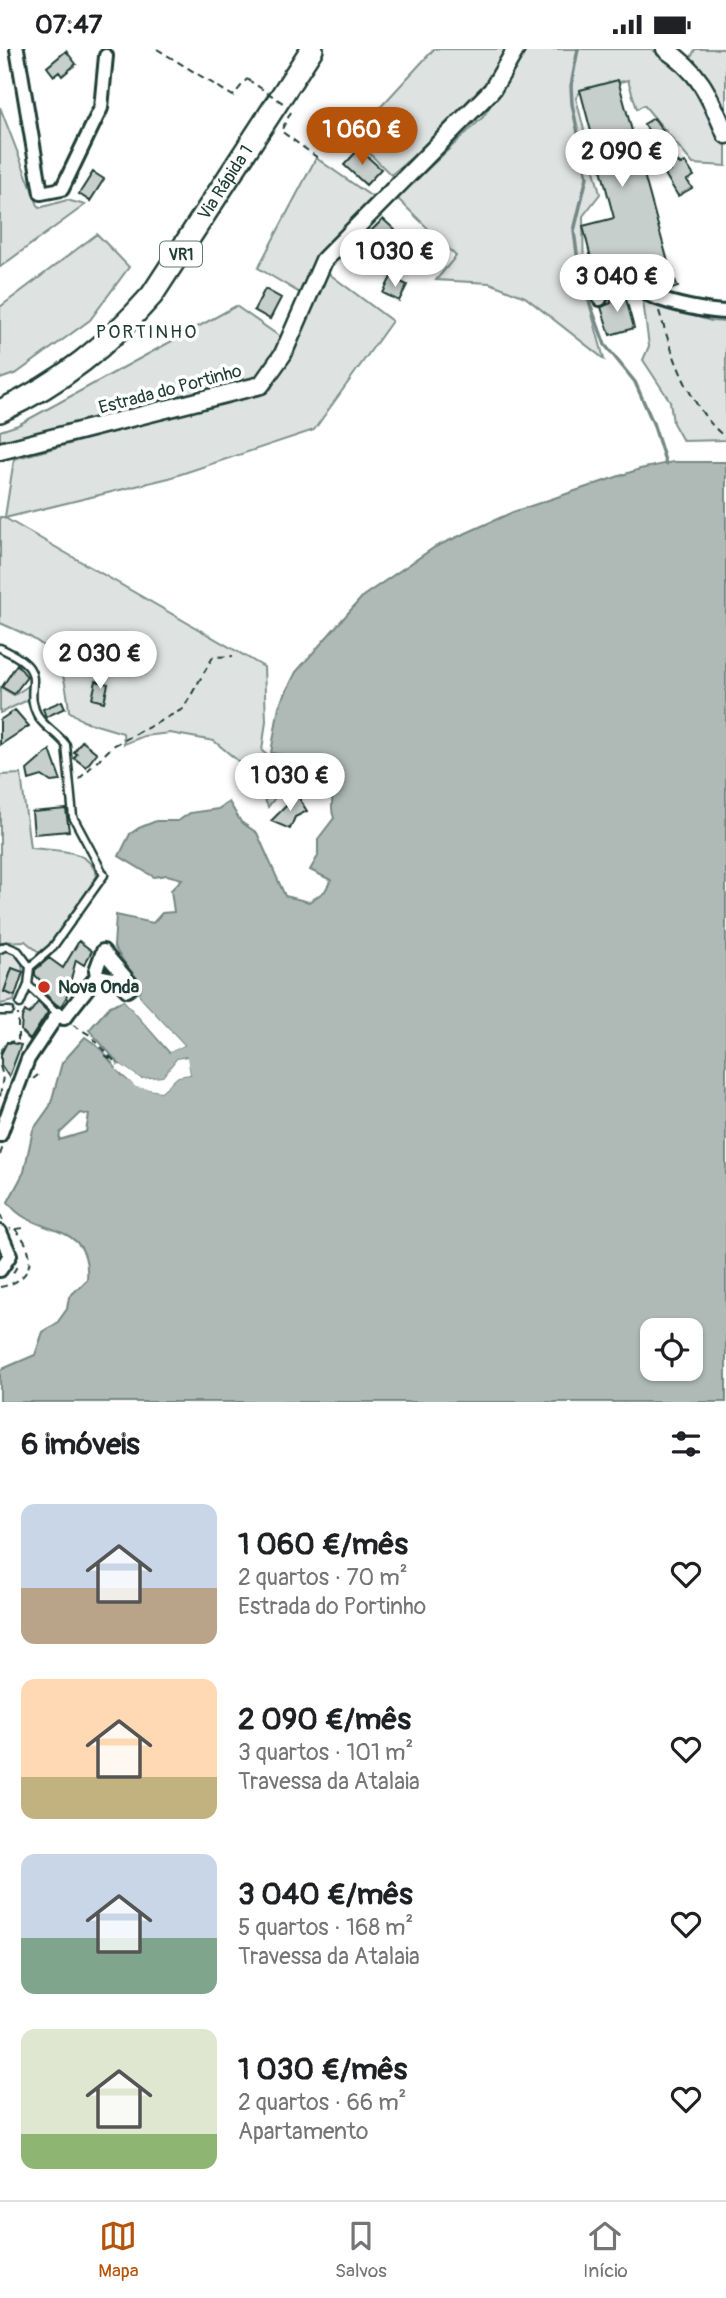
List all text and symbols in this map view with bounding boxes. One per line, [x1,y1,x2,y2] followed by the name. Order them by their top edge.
[35,9,102,41] text: 07:47
[297,107,427,167] pin: 1 060 €
[323,115,401,144] text: 1 060 €
[557,129,687,189] pin: 2 090 €
[581,137,663,166] text: 2 090 €
[193,141,258,225] street label: Via Rápida 1
[330,229,460,289] pin: 1 030 €
[356,237,434,266] text: 1 030 €
[160,241,202,267] road number: VR1
[552,254,682,314] pin: 3 040 €
[576,262,658,291] text: 3 040 €
[96,320,198,344] district label: PORTINHO
[96,359,245,420] street label: Estrada do Portinho
[35,631,165,691] pin: 2 030 €
[59,639,141,668] text: 2 030 €
[225,753,355,813] pin: 1 030 €
[251,761,329,790] text: 1 030 €
[58,976,140,999] place label: Nova Onda
[36,979,52,995] marker: Nova Onda
[640,1318,703,1381] map controls
[640,1318,703,1381] button: locate
[667,1425,705,1463] icon: filters
[21,1426,140,1463] text: 6 imóveis
[238,1526,408,1563] text: 1 060 €/mês
[77,1532,161,1616] icon: home
[667,1555,705,1593] icon: heart
[238,1563,408,1592] text: 2 quartos · 70 m²
[238,1592,426,1621] text: Estrada do Portinho
[238,1701,411,1738] text: 2 090 €/mês
[77,1707,161,1791] icon: home
[667,1730,705,1768] icon: heart
[238,1738,413,1767] text: 3 quartos · 101 m²
[238,1767,420,1796] text: Travessa da Atalaia
[238,1876,413,1913] text: 3 040 €/mês
[77,1882,161,1966] icon: home
[667,1905,705,1943] icon: heart
[238,1913,413,1942] text: 5 quartos · 168 m²
[238,1942,420,1971] text: Travessa da Atalaia
[238,2051,407,2088] text: 1 030 €/mês
[77,2057,161,2141] icon: home
[667,2080,705,2118] icon: heart
[238,2088,406,2117] text: 2 quartos · 66 m²
[238,2117,368,2146] text: Apartamento
[98,2217,139,2283] tab: Mapa
[335,2217,387,2283] tab: Salvos
[583,2217,628,2283] tab: Início

